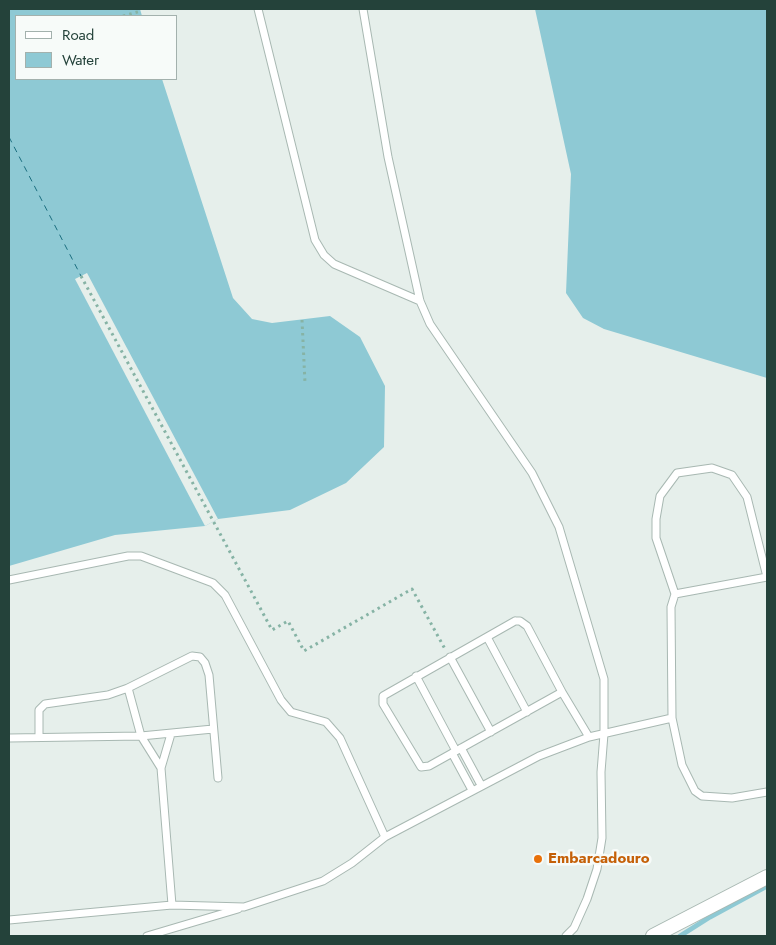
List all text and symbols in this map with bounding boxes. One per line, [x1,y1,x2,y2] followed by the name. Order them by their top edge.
[15,15,178,80] legend
[62,24,94,46] text: Road
[62,49,99,71] text: Water
[548,850,650,868] place label: Embarcadouro
[532,853,544,865] marker: Embarcadouro

